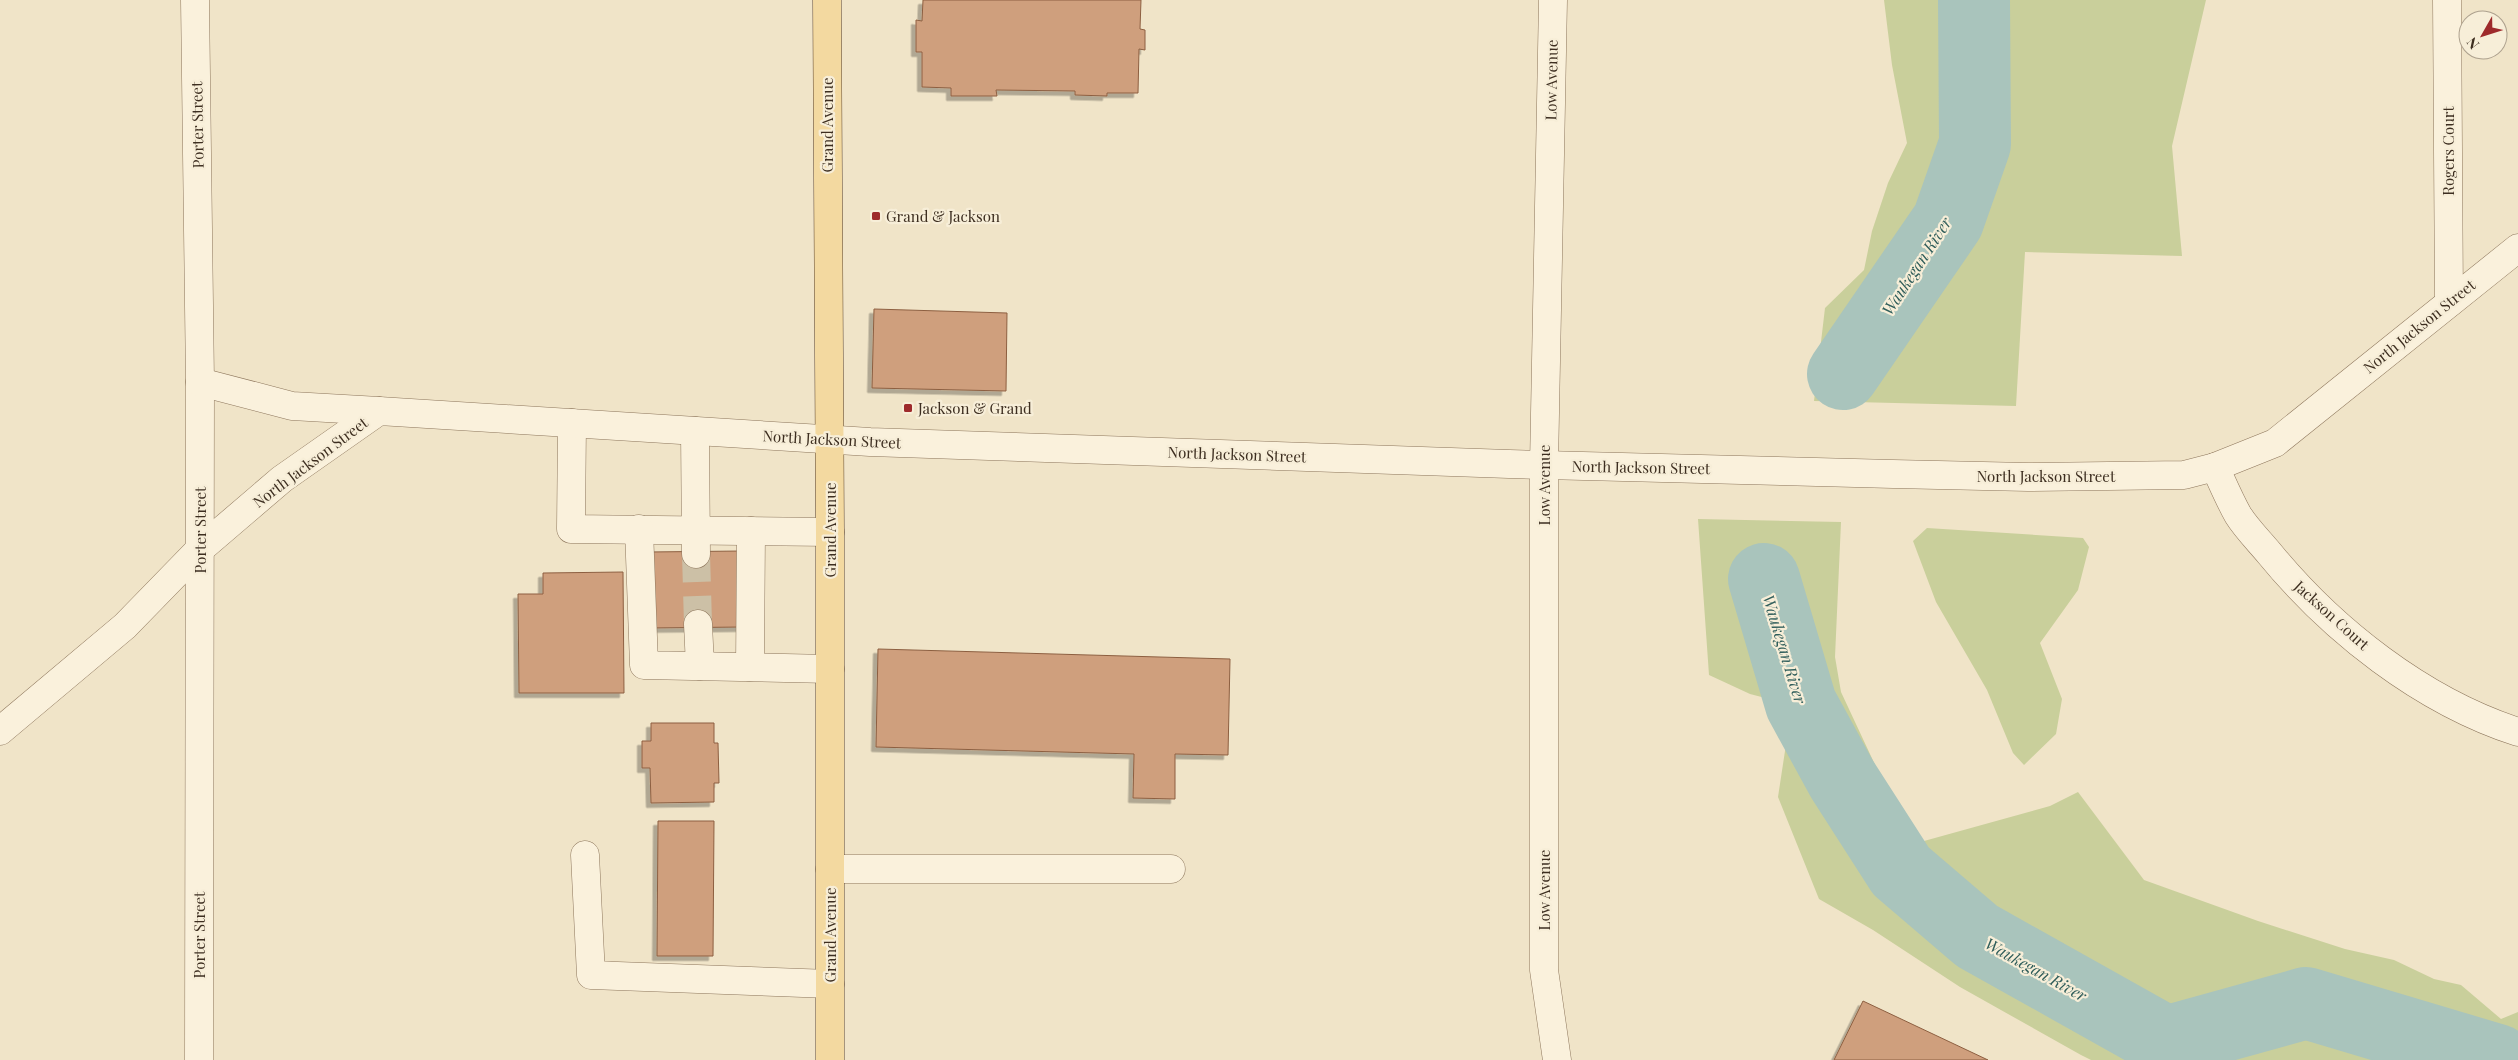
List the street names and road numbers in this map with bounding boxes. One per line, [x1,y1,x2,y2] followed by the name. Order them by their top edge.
[1540,39,1562,121] street label: Low Avenue
[817,77,837,173] street label: Grand Avenue
[186,81,208,169] street label: Porter Street
[2438,105,2458,196] street label: Rogers Court
[2359,274,2480,377] street label: North Jackson Street
[249,412,372,512] street label: North Jackson Street
[762,425,902,453] street label: North Jackson Street
[1167,442,1307,466] street label: North Jackson Street
[1534,445,1554,525] street label: Low Avenue
[1572,456,1711,478] street label: North Jackson Street
[1977,466,2116,486] street label: North Jackson Street
[820,482,840,578] street label: Grand Avenue
[190,486,210,573] street label: Porter Street
[2289,575,2374,654] street label: Jackson Court
[1534,850,1554,930] street label: Low Avenue
[820,887,840,983] street label: Grand Avenue
[189,891,209,978] street label: Porter Street

